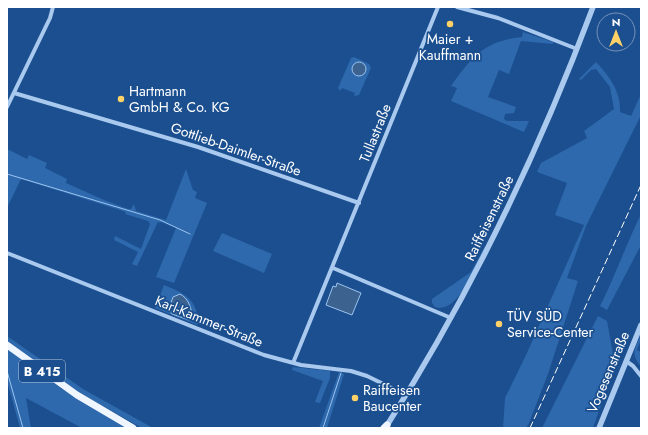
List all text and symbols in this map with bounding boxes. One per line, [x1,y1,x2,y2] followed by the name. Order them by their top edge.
[596,12,636,52] north arrow
[612,14,620,30] text: N
[445,19,455,29] marker: Maier + Kauffmann
[419,29,481,65] place label: Maier + Kauffmann
[129,81,230,117] place label: Hartmann GmbH & Co. KG
[116,94,126,104] marker: Hartmann GmbH & Co. KG
[354,101,396,165] street label: Tullastraße
[168,117,304,181] street label: Gottlieb-Daimler-Straße
[460,172,518,264] street label: Raiffeisenstraße
[152,290,266,352] street label: Karl-Kammer-Straße
[507,306,593,342] place label: TÜV SÜD Service-Center
[494,319,504,329] marker: TÜV SÜD Service-Center
[582,328,634,416] street label: Vogesenstraße
[19,360,65,382] road number: B 415
[363,380,422,416] place label: Raiffeisen Baucenter
[350,393,360,403] marker: Raiffeisen Baucenter

